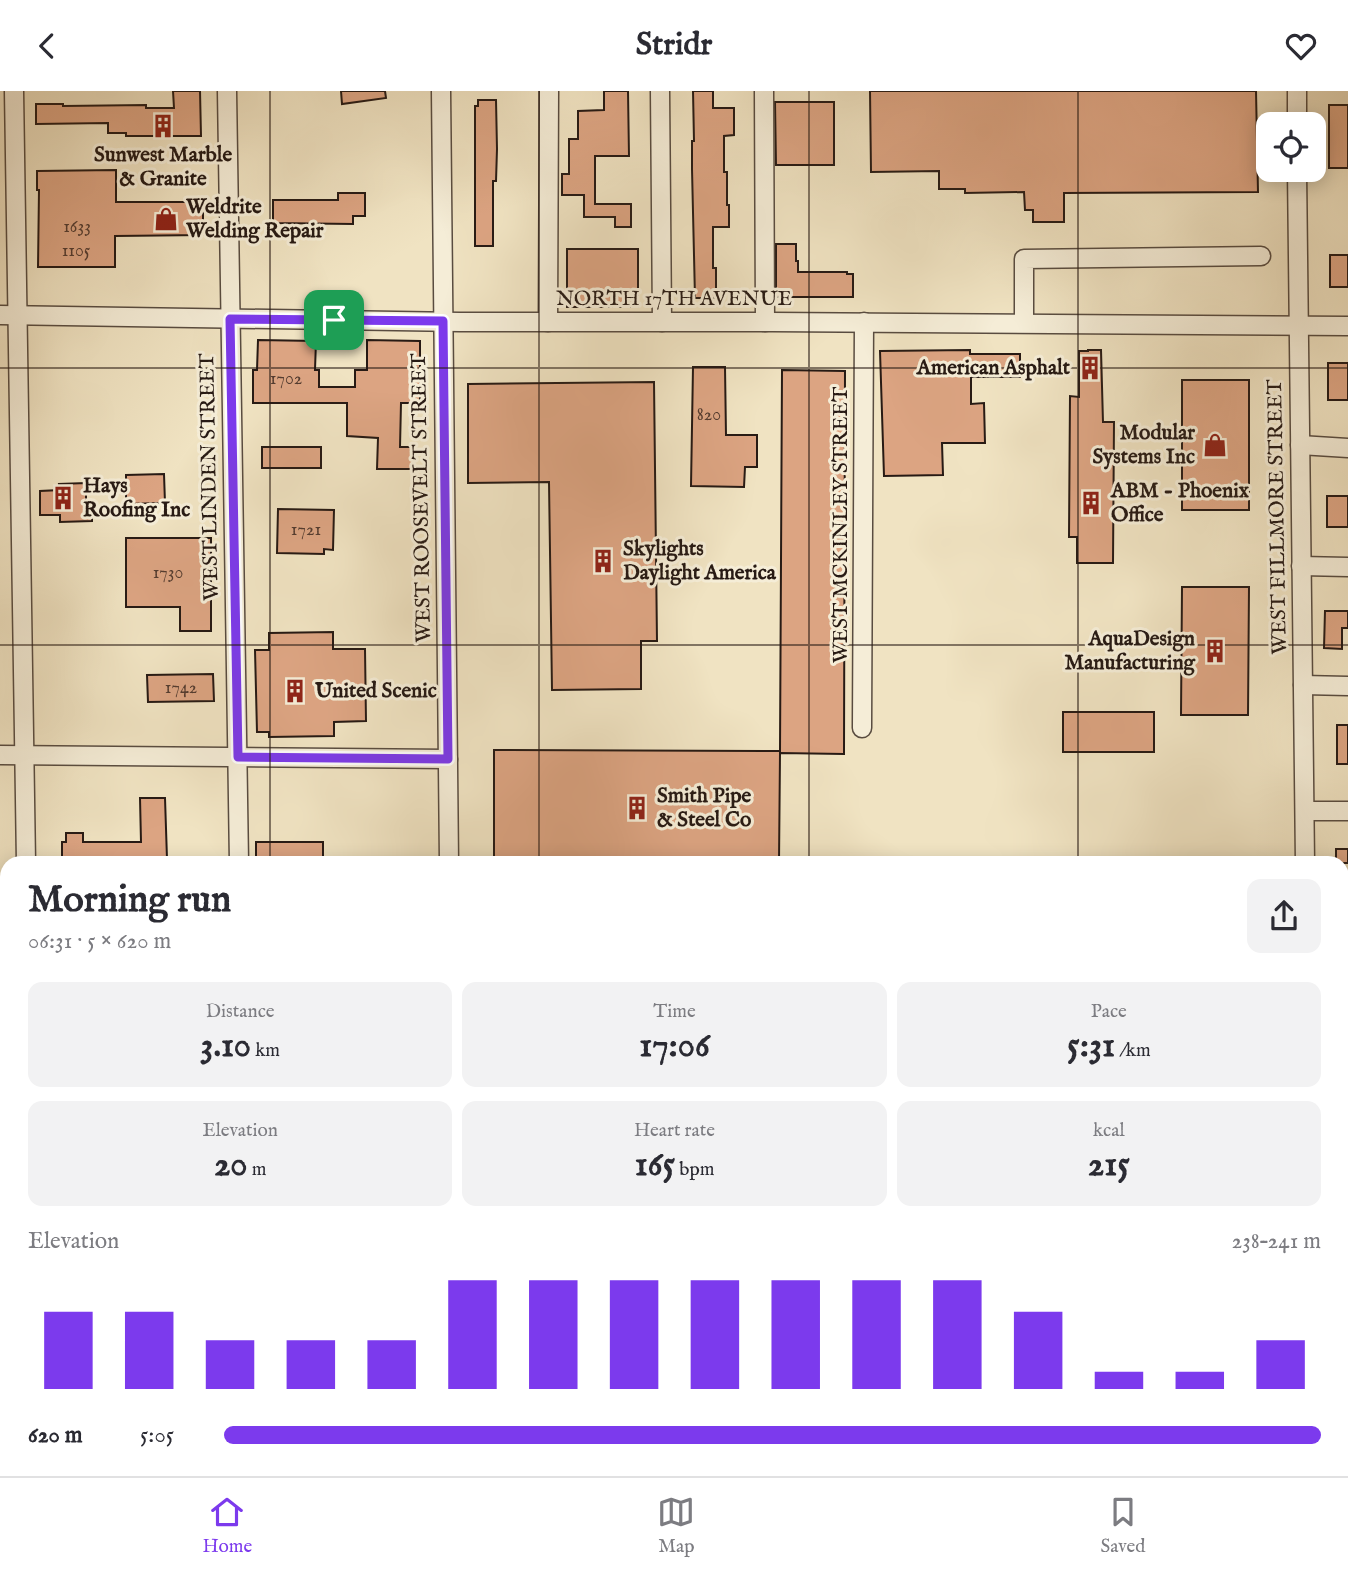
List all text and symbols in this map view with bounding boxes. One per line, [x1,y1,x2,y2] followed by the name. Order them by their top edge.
[636,25,712,66] text: Stridr
[28,27,66,65] icon: back
[1282,27,1320,65] icon: heart
[149,112,177,140] building icon: Sunwest Marble & Granite
[1256,112,1326,182] map controls
[1256,112,1326,182] button: locate
[94,142,232,193] place label: Sunwest Marble & Granite
[185,194,324,245] place label: Weldrite Welding Repair
[152,205,180,233] shop icon: Weldrite Welding Repair
[63,216,91,239] house number: 1633
[62,240,91,263] house number: 1105
[556,286,792,313] street label: NORTH 17TH AVENUE
[304,290,364,350] pin
[315,301,353,339] icon: arrive
[194,352,226,601] street label: WEST LINDEN STREET
[406,352,438,643] street label: WEST ROOSEVELT STREET
[1076,354,1104,382] building icon: American Asphalt
[916,355,1071,382] place label: American Asphalt
[270,368,302,391] house number: 1702
[1262,378,1294,655] street label: WEST FILLMORE STREET
[828,386,855,663] street label: WEST MCKINLEY STREET
[697,404,721,427] house number: 820
[1093,420,1195,471] place label: Modular Systems Inc
[1201,431,1229,459] shop icon: Modular Systems Inc
[83,473,190,524] place label: Hays Roofing Inc
[1110,478,1250,529] place label: ABM - Phoenix Office
[49,484,77,512] building icon: Hays Roofing Inc
[1077,489,1105,517] building icon: ABM - Phoenix Office
[291,519,321,542] house number: 1721
[623,536,777,587] place label: Skylights Daylight America
[589,547,617,575] building icon: Skylights Daylight America
[153,562,183,585] house number: 1730
[1065,626,1196,677] place label: AquaDesign Manufacturing
[1201,637,1229,665] building icon: AquaDesign Manufacturing
[165,677,197,700] house number: 1742
[281,677,309,705] building icon: United Scenic
[314,678,437,705] place label: United Scenic
[657,783,752,834] place label: Smith Pipe & Steel Co
[623,794,651,822] building icon: Smith Pipe & Steel Co
[28,877,231,925] text: Morning run
[1247,879,1321,953] button: share
[28,927,171,956] text: 06:31 · 5 × 620 m
[206,1000,275,1024] text: Distance
[653,1000,696,1024] text: Time
[1091,1000,1127,1024] text: Pace
[200,1024,251,1069] text: 3.10
[639,1024,710,1069] text: 17:06
[1067,1024,1115,1069] text: 5:31
[251,1039,280,1063] text: km
[1115,1039,1151,1063] text: /km
[202,1119,278,1143] text: Elevation
[634,1119,715,1143] text: Heart rate
[1093,1119,1125,1143] text: kcal
[214,1143,248,1188] text: 20
[635,1143,675,1188] text: 165
[1088,1143,1130,1188] text: 215
[248,1158,266,1182] text: m
[675,1158,714,1182] text: bpm
[28,1227,119,1256] text: Elevation
[1231,1227,1321,1256] text: 238–241 m
[28,1421,83,1450] text: 620 m
[140,1421,174,1450] text: 5:05
[203,1493,252,1559] tab: Home
[657,1493,695,1559] tab: Map
[1100,1493,1145,1559] tab: Saved

